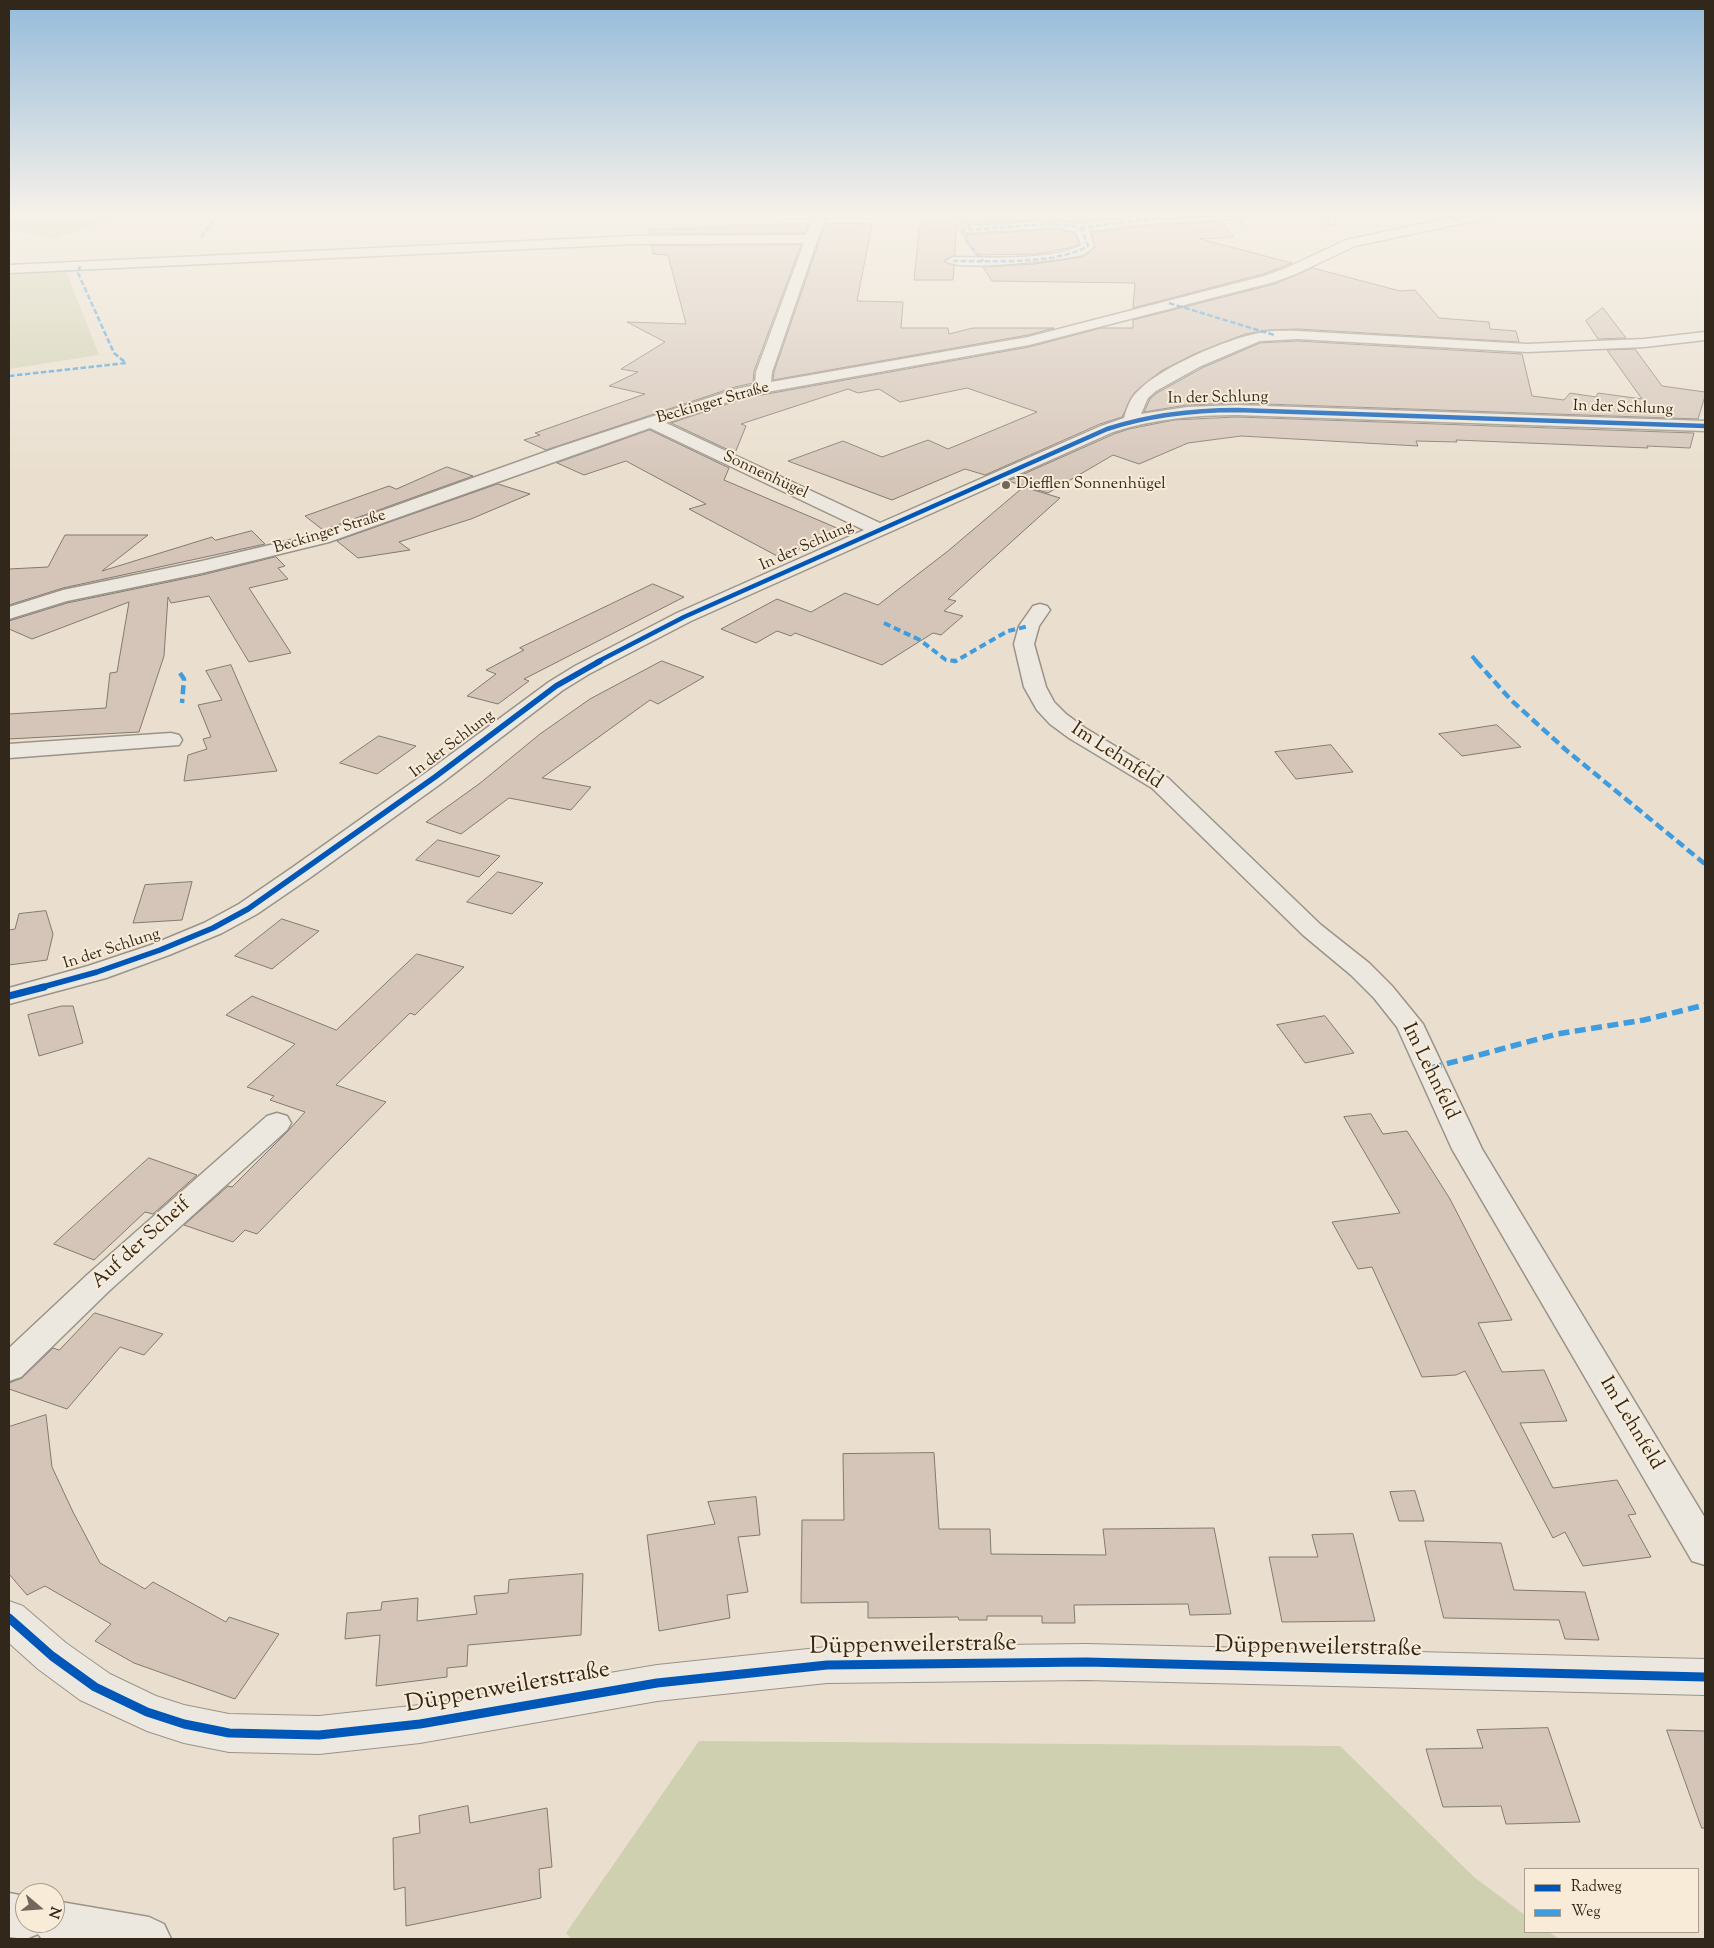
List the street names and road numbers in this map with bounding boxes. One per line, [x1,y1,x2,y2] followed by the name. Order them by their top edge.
[655,379,771,429] street label: Beckinger Straße
[1168,389,1268,409] street label: In der Schlung
[1572,398,1674,420] street label: In der Schlung
[719,448,811,504] street label: Sonnenhügel
[272,507,388,559] street label: Beckinger Straße
[757,518,857,576] street label: In der Schlung
[407,707,499,783] street label: In der Schlung
[1066,718,1166,796] street label: Im Lehnfeld
[61,925,163,975] street label: In der Schlung
[1395,1020,1463,1124] street label: Im Lehnfeld
[88,1193,196,1295] street label: Auf der Scheif
[1593,1373,1667,1475] street label: Im Lehnfeld
[809,1631,1017,1663] street label: Düppenweilerstraße
[1214,1633,1422,1665] street label: Düppenweilerstraße
[403,1657,613,1721] street label: Düppenweilerstraße

